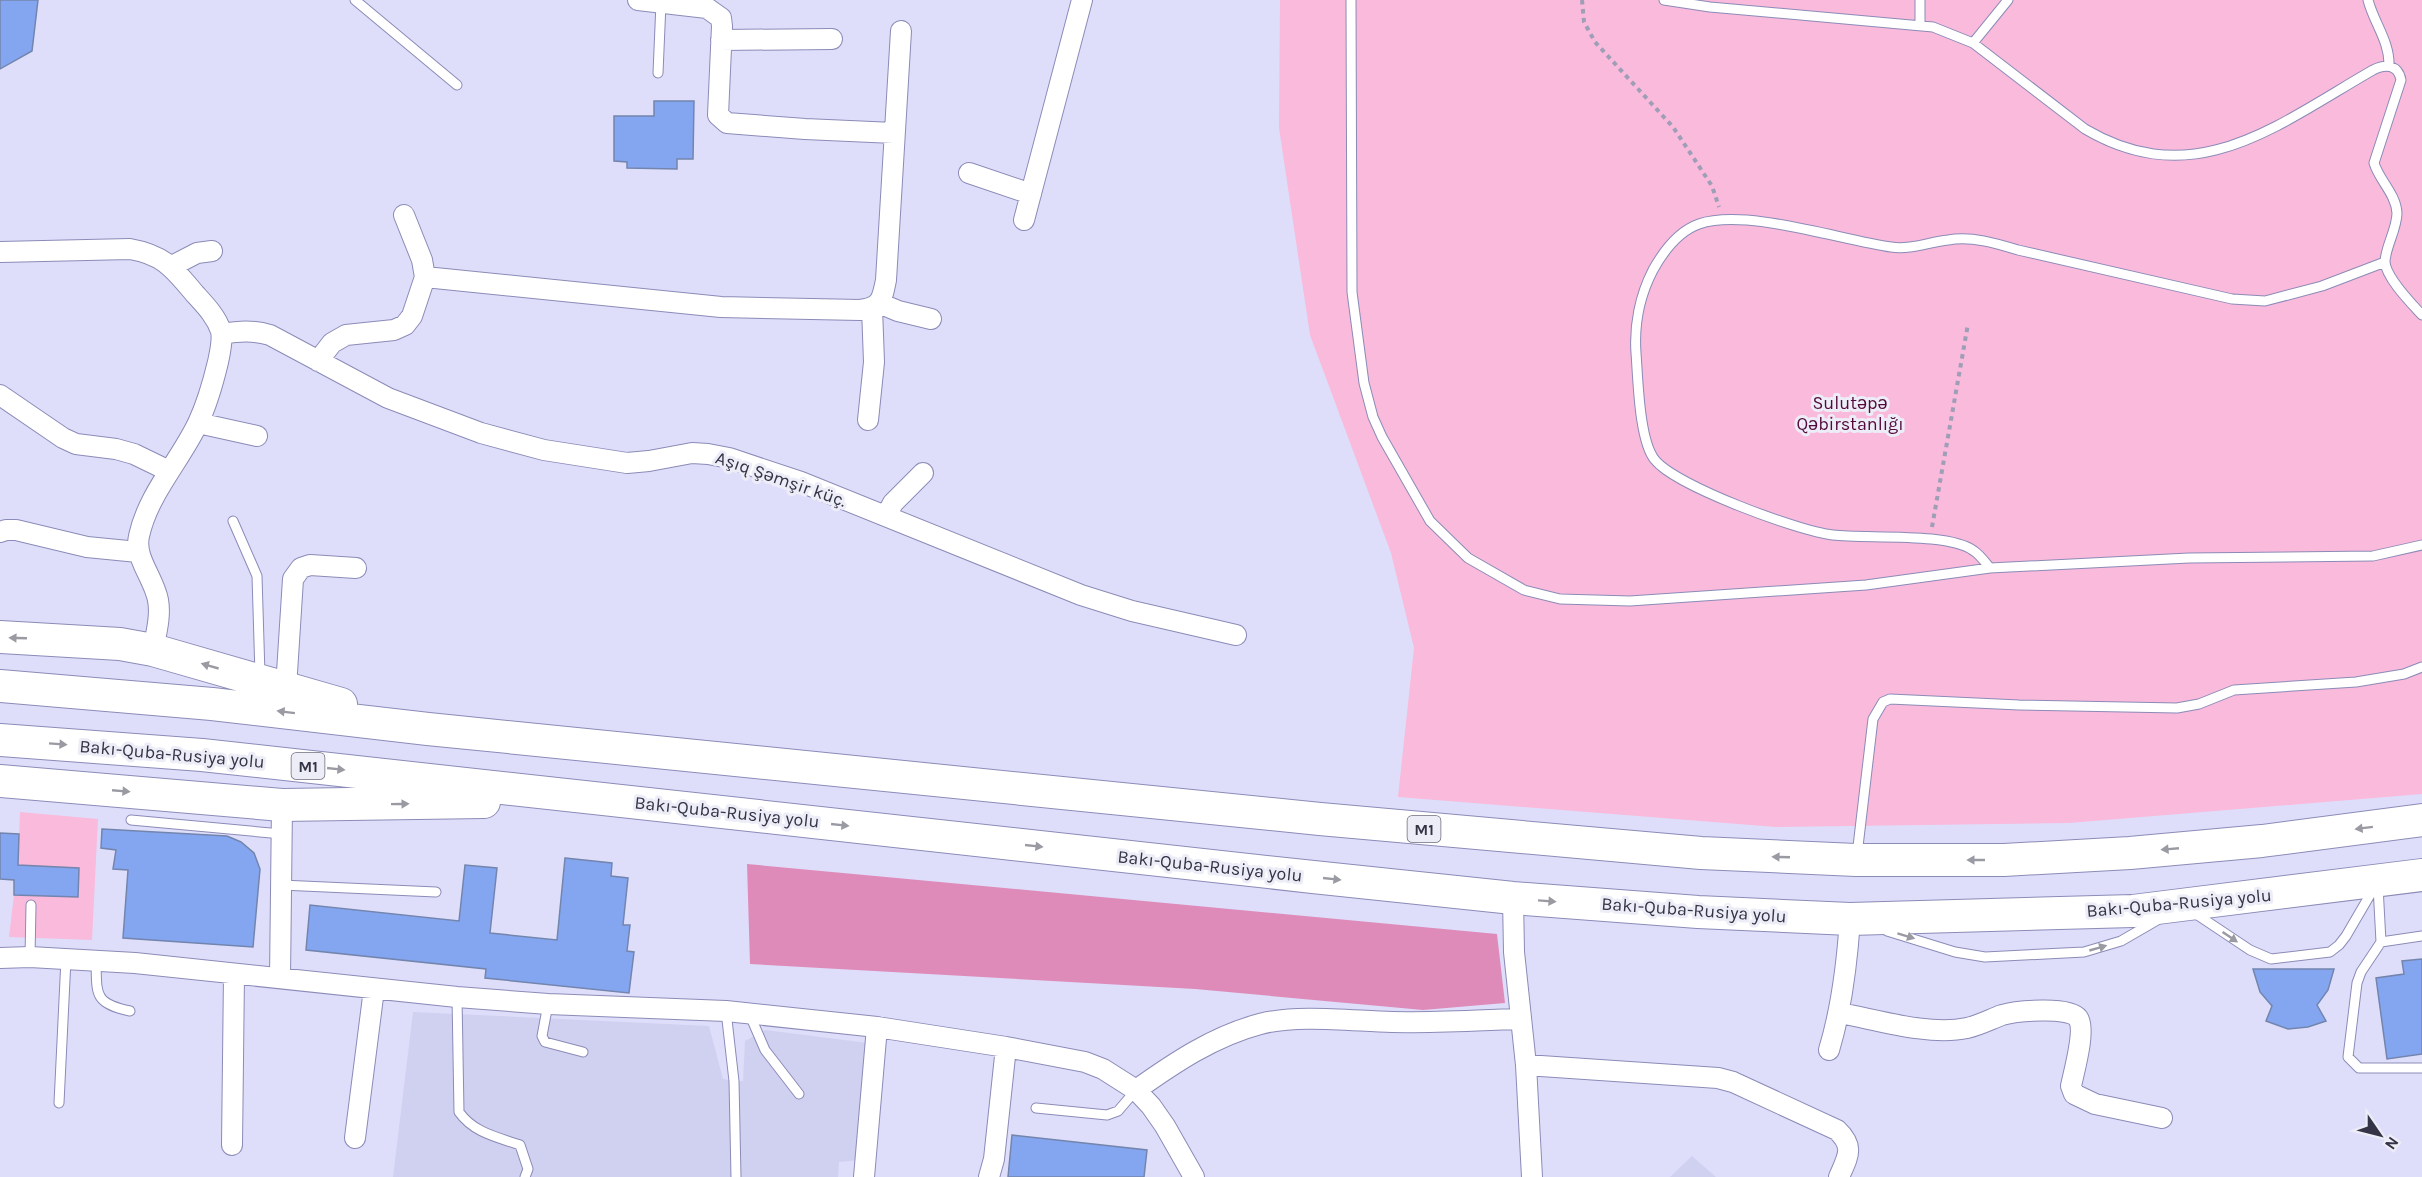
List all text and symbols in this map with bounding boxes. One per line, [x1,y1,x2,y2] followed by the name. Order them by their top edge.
[1796,392,1904,435] park label: Sulutəpə Qəbirstanlığı
[713,446,849,512] street label: Aşıq Şəmşir küç.
[9,633,28,643] one-way arrow
[201,661,219,670] one-way arrow
[277,708,296,717] one-way arrow
[78,735,266,773] street label: Bakı-Quba-Rusiya yolu
[49,740,68,749] one-way arrow
[292,753,324,779] road number: M1
[327,764,346,774] one-way arrow
[112,786,131,796] one-way arrow
[633,791,821,833] street label: Bakı-Quba-Rusiya yolu
[390,799,409,809] one-way arrow
[1408,816,1440,842] road number: M1
[831,820,850,829] one-way arrow
[2354,823,2373,832] one-way arrow
[1025,841,1044,851] one-way arrow
[2161,844,2180,854] one-way arrow
[1116,845,1304,887] street label: Bakı-Quba-Rusiya yolu
[1771,852,1790,861] one-way arrow
[1966,855,1985,865] one-way arrow
[1323,875,1342,884] one-way arrow
[2085,884,2273,922] street label: Bakı-Quba-Rusiya yolu
[1601,893,1787,927] street label: Bakı-Quba-Rusiya yolu
[1538,896,1557,906] one-way arrow
[2222,931,2238,942] one-way arrow
[1897,932,1915,942] one-way arrow
[2089,943,2107,952] one-way arrow
[2350,1105,2410,1165] north arrow
[2381,1133,2403,1153] text: N

